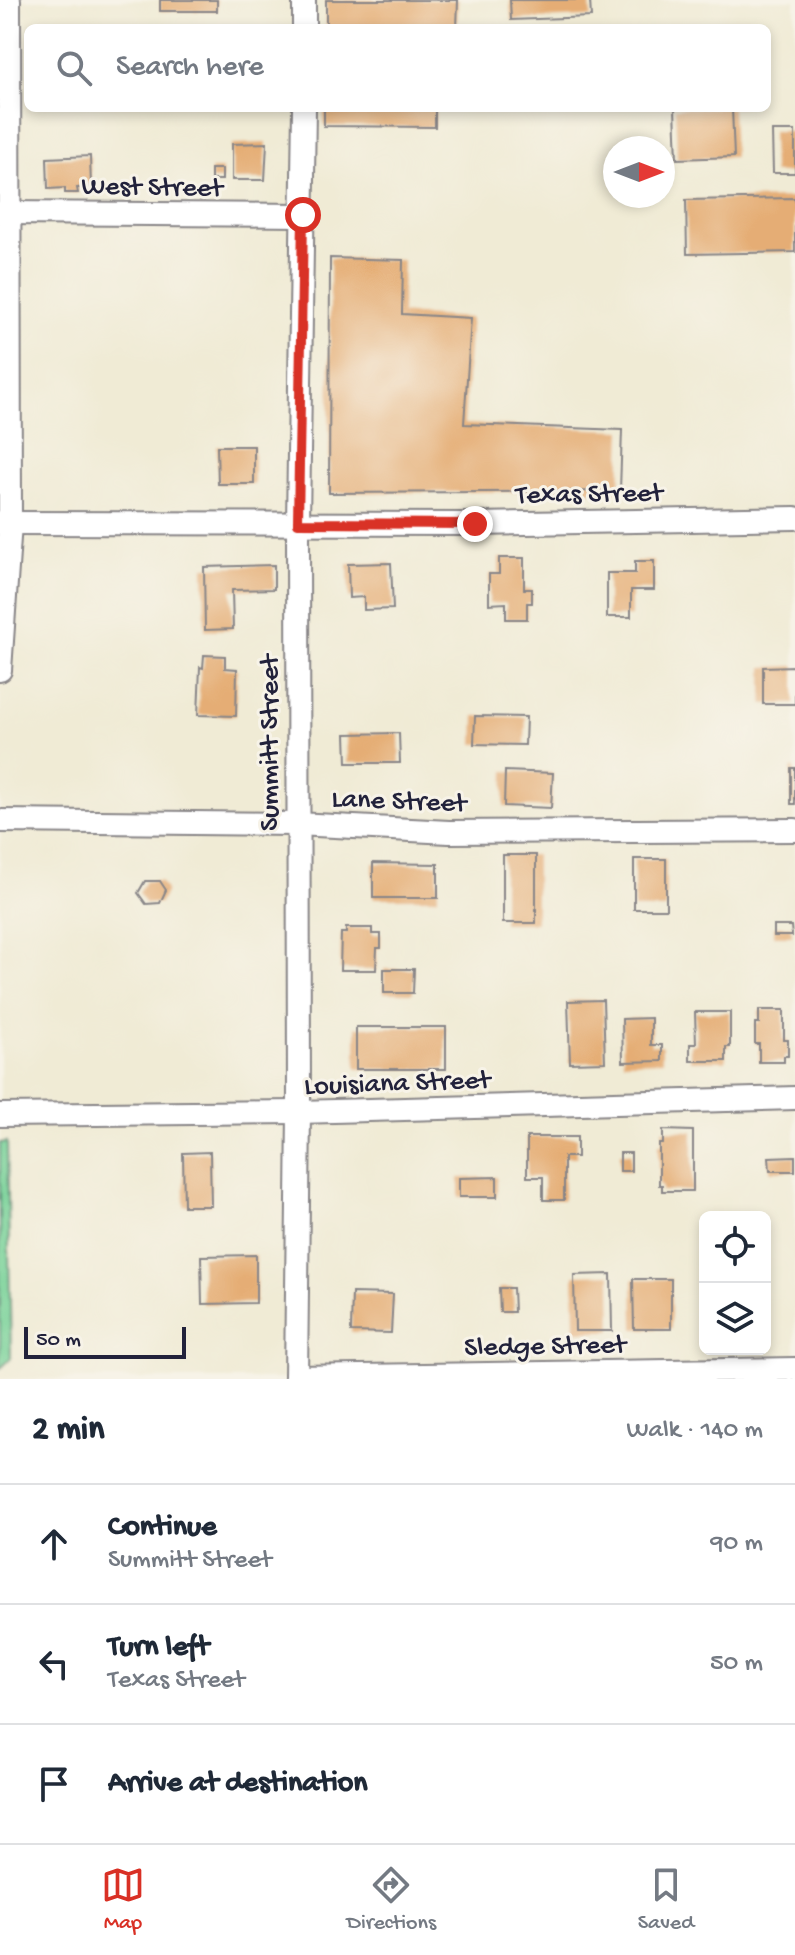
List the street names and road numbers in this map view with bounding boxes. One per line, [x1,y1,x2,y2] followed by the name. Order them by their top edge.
[81,171,225,206] street label: West Street
[513,478,665,513] street label: Texas Street
[255,652,288,831] street label: Summitt Street
[331,784,469,821] street label: Lane Street
[304,1065,493,1104] street label: Louisiana Street
[464,1330,629,1365] street label: Sledge Street

